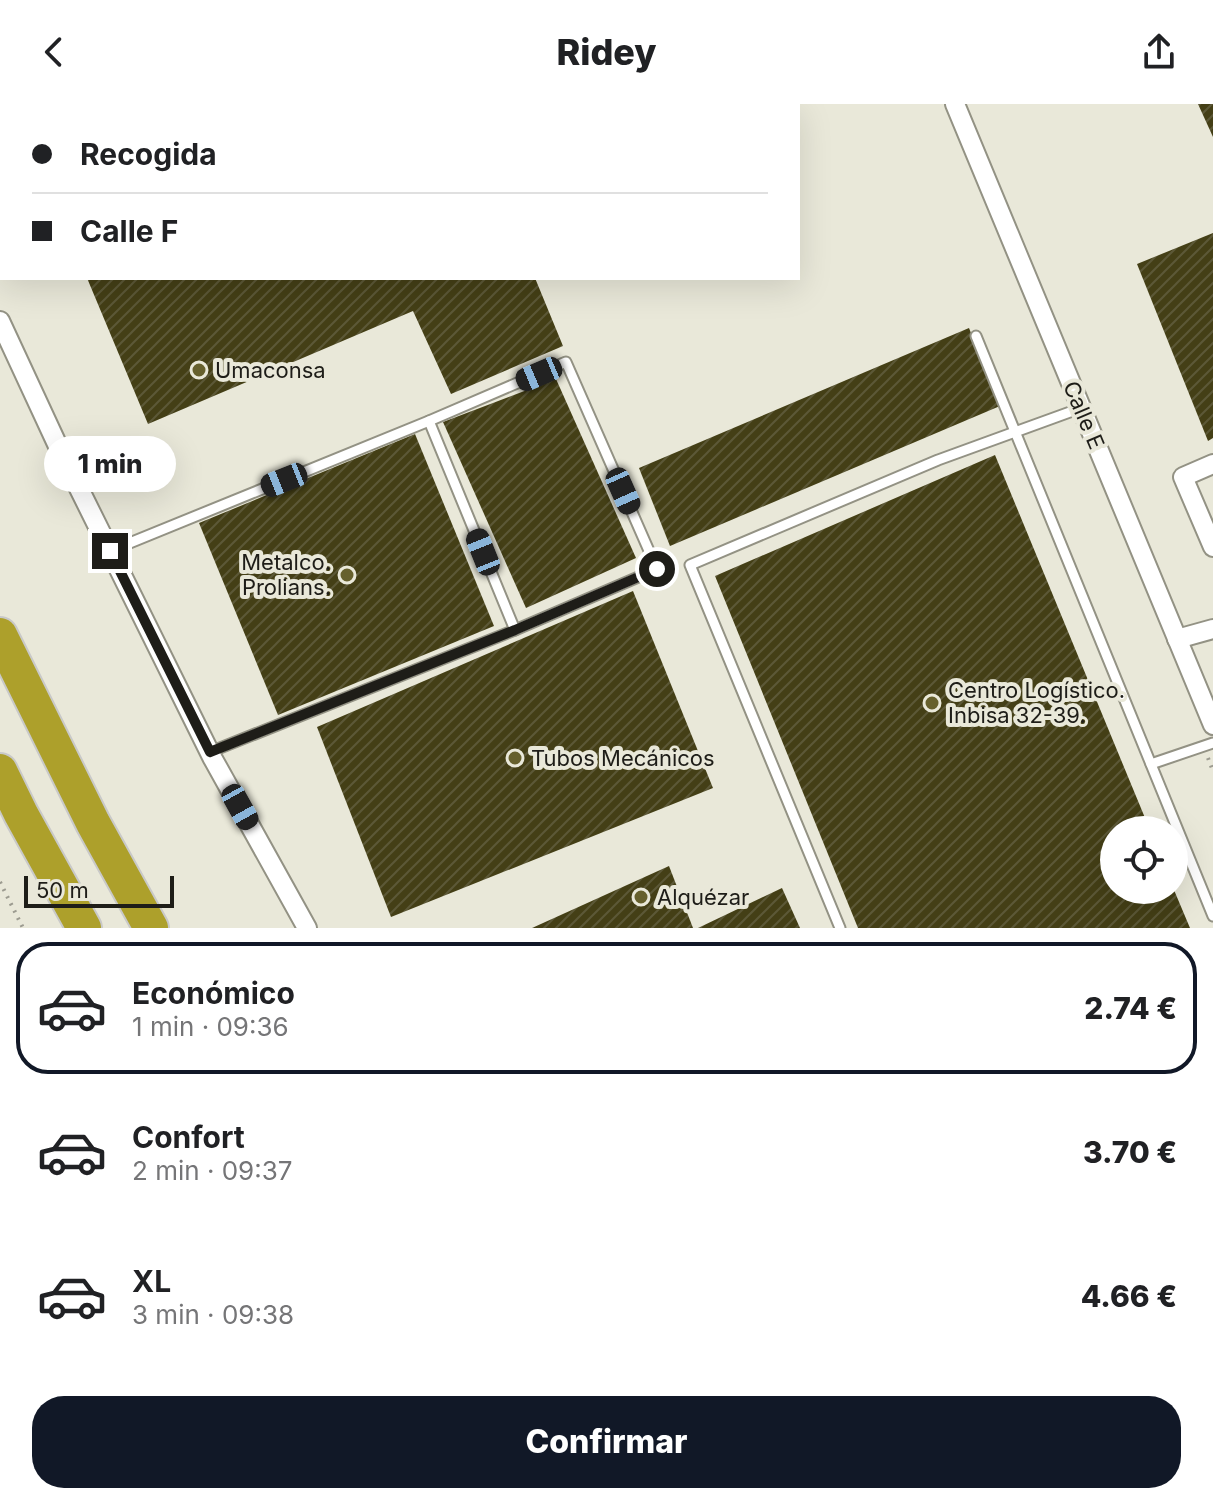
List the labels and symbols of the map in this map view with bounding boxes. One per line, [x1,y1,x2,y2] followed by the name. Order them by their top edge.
[512,354,566,394] car
[215,357,326,383] place label: Umaconsa
[190,361,208,379] marker: Umaconsa
[1058,377,1110,453] street label: Calle E
[44,435,176,491] callout: 1 min
[257,460,311,500] car
[602,464,644,518] car
[463,525,503,579] car
[92,533,128,569] route end
[241,549,331,600] place label: Metalco. Prolians.
[639,551,675,587] route start
[338,566,356,584] marker: Metalco. Prolians.
[948,677,1125,728] place label: Centro Logístico. Inbisa 32-39.
[923,694,941,712] marker: Centro Logístico. Inbisa 32-39.
[531,745,715,771] place label: Tubos Mecánicos
[506,749,524,767] marker: Tubos Mecánicos
[218,780,262,834] car
[24,872,174,908] scale bar
[657,884,749,910] place label: Alquézar
[632,888,650,906] marker: Alquézar

